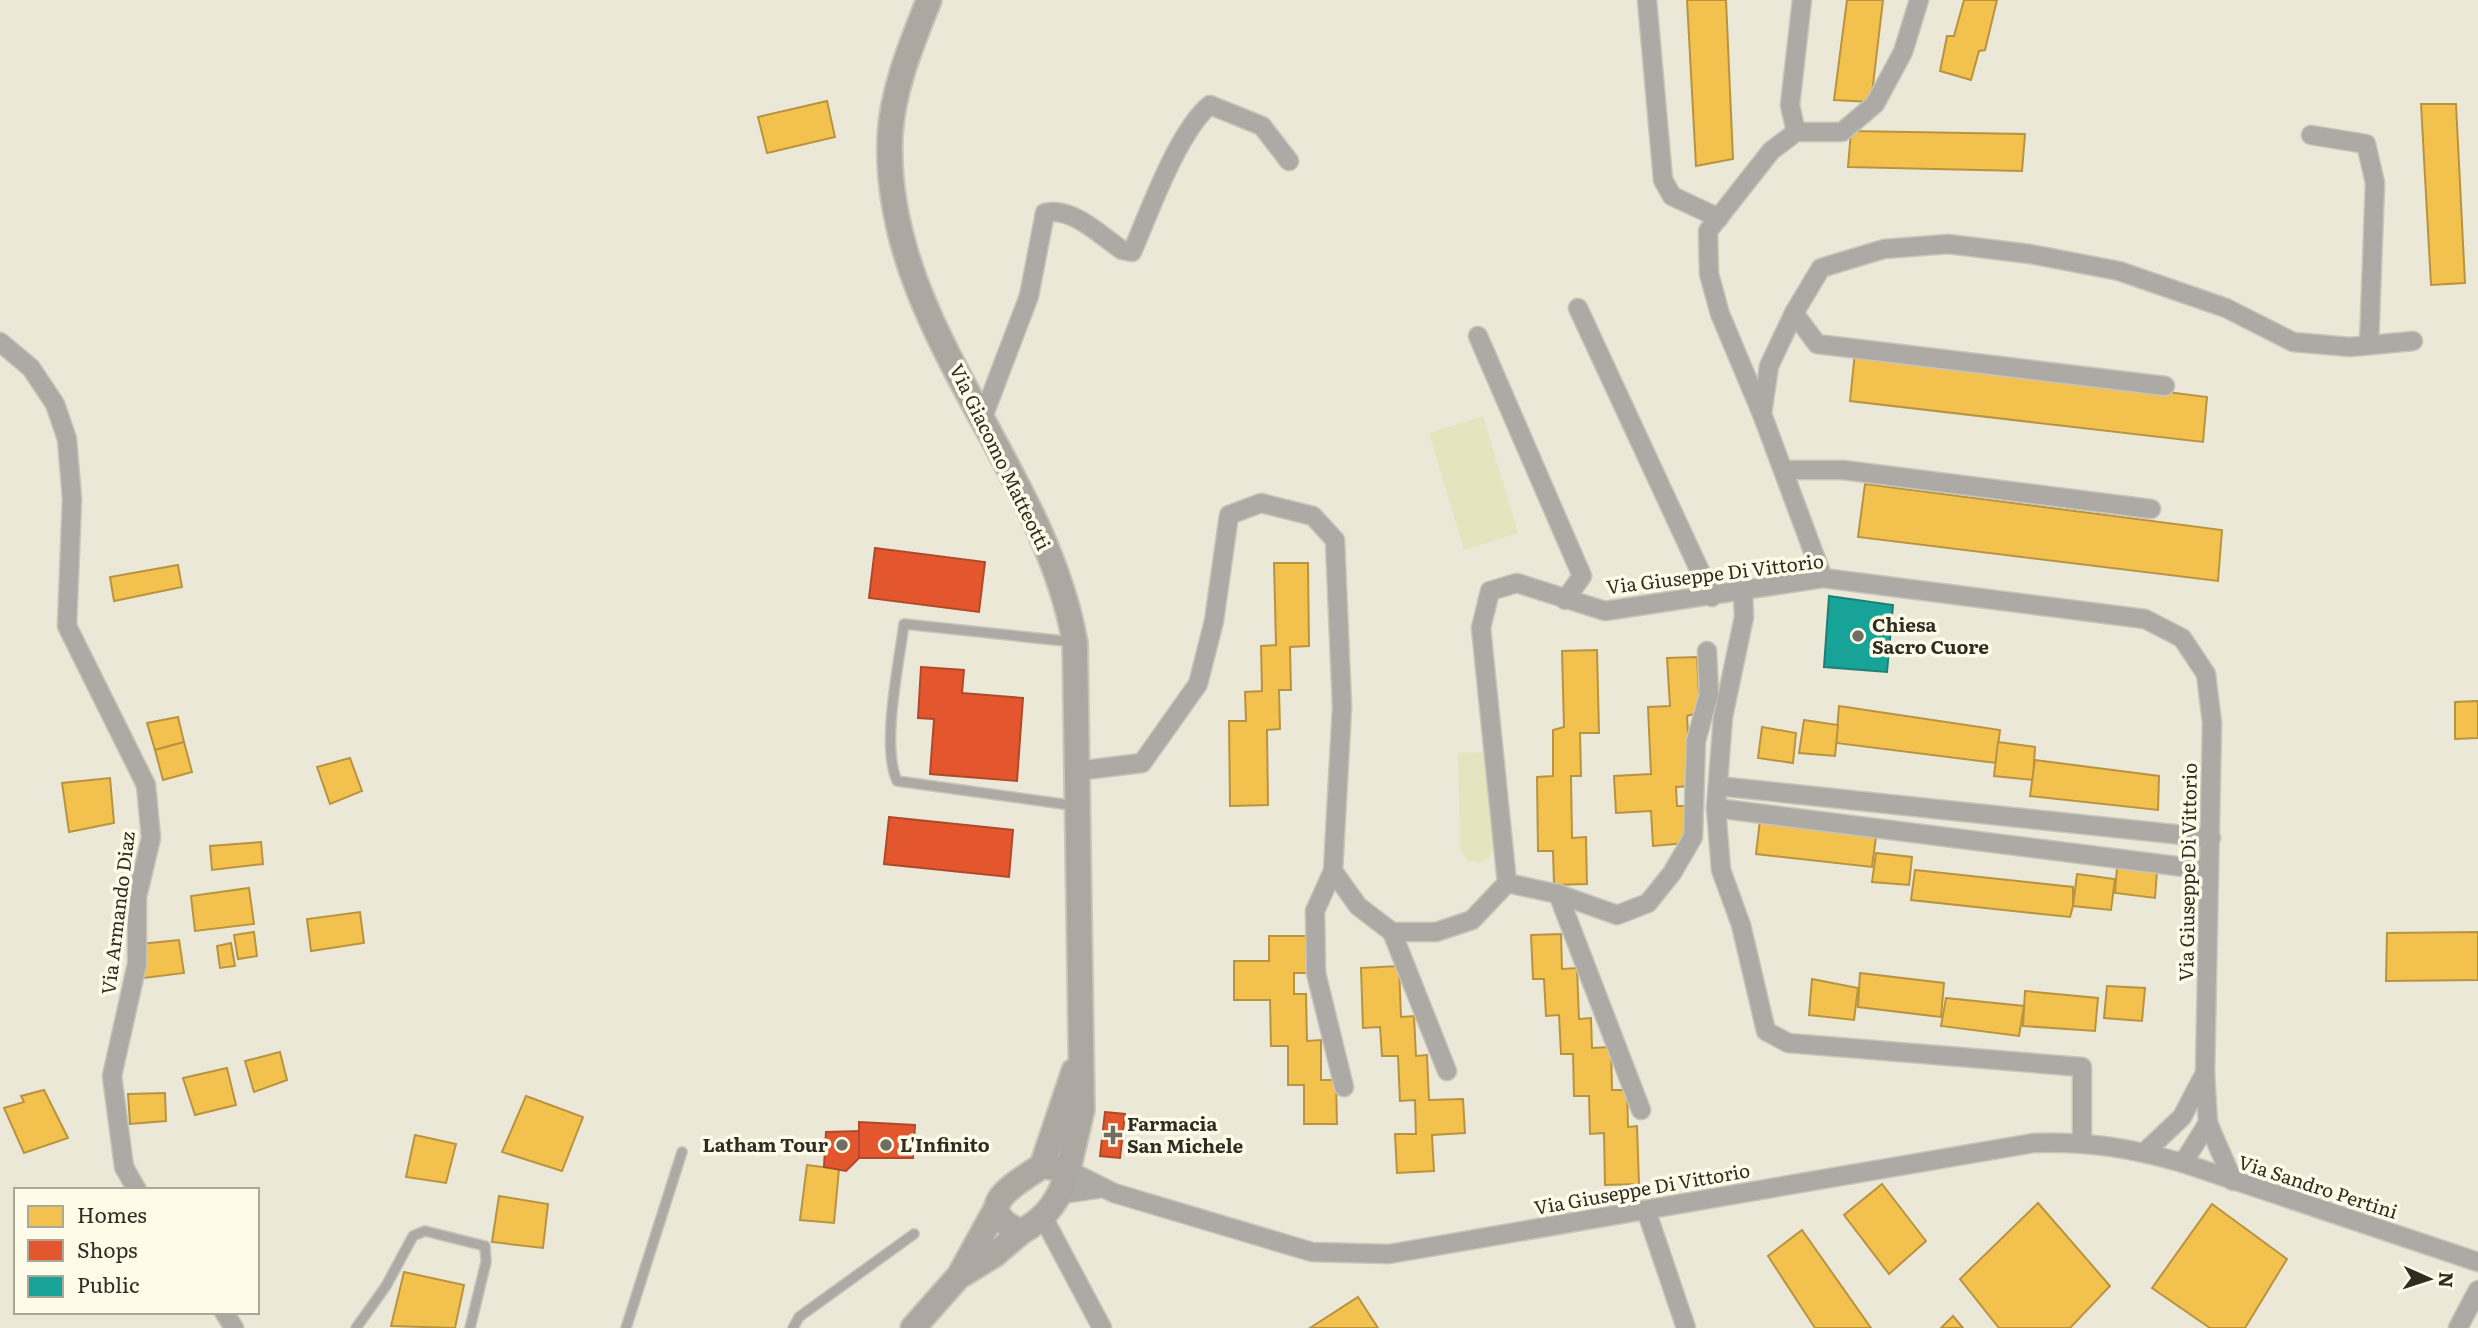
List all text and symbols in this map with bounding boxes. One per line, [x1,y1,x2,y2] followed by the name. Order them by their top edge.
[944,359,1058,555] street label: Via Giacomo Matteotti
[1605,546,1825,600] street label: Via Giuseppe Di Vittorio
[1872,610,1989,660] place label: Chiesa Sacro Cuore
[1850,628,1866,644] marker: Chiesa Sacro Cuore
[2171,762,2203,982] street label: Via Giuseppe Di Vittorio
[93,830,141,996] street label: Via Armando Diaz
[1127,1109,1243,1159] place label: Farmacia San Michele
[1105,1127,1121,1143] marker: Farmacia San Michele
[702,1130,829,1158] place label: Latham Tour
[900,1130,990,1158] place label: L'Infinito
[834,1137,850,1153] marker: Latham Tour
[878,1137,894,1153] marker: L'Infinito
[2235,1147,2402,1225] street label: Via Sandro Pertini
[1532,1155,1752,1221] street label: Via Giuseppe Di Vittorio
[14,1188,259,1314] legend
[77,1198,147,1229] text: Homes
[77,1233,138,1264] text: Shops
[2394,1244,2464,1314] north arrow
[77,1268,139,1299] text: Public
[2433,1271,2461,1289] text: N

